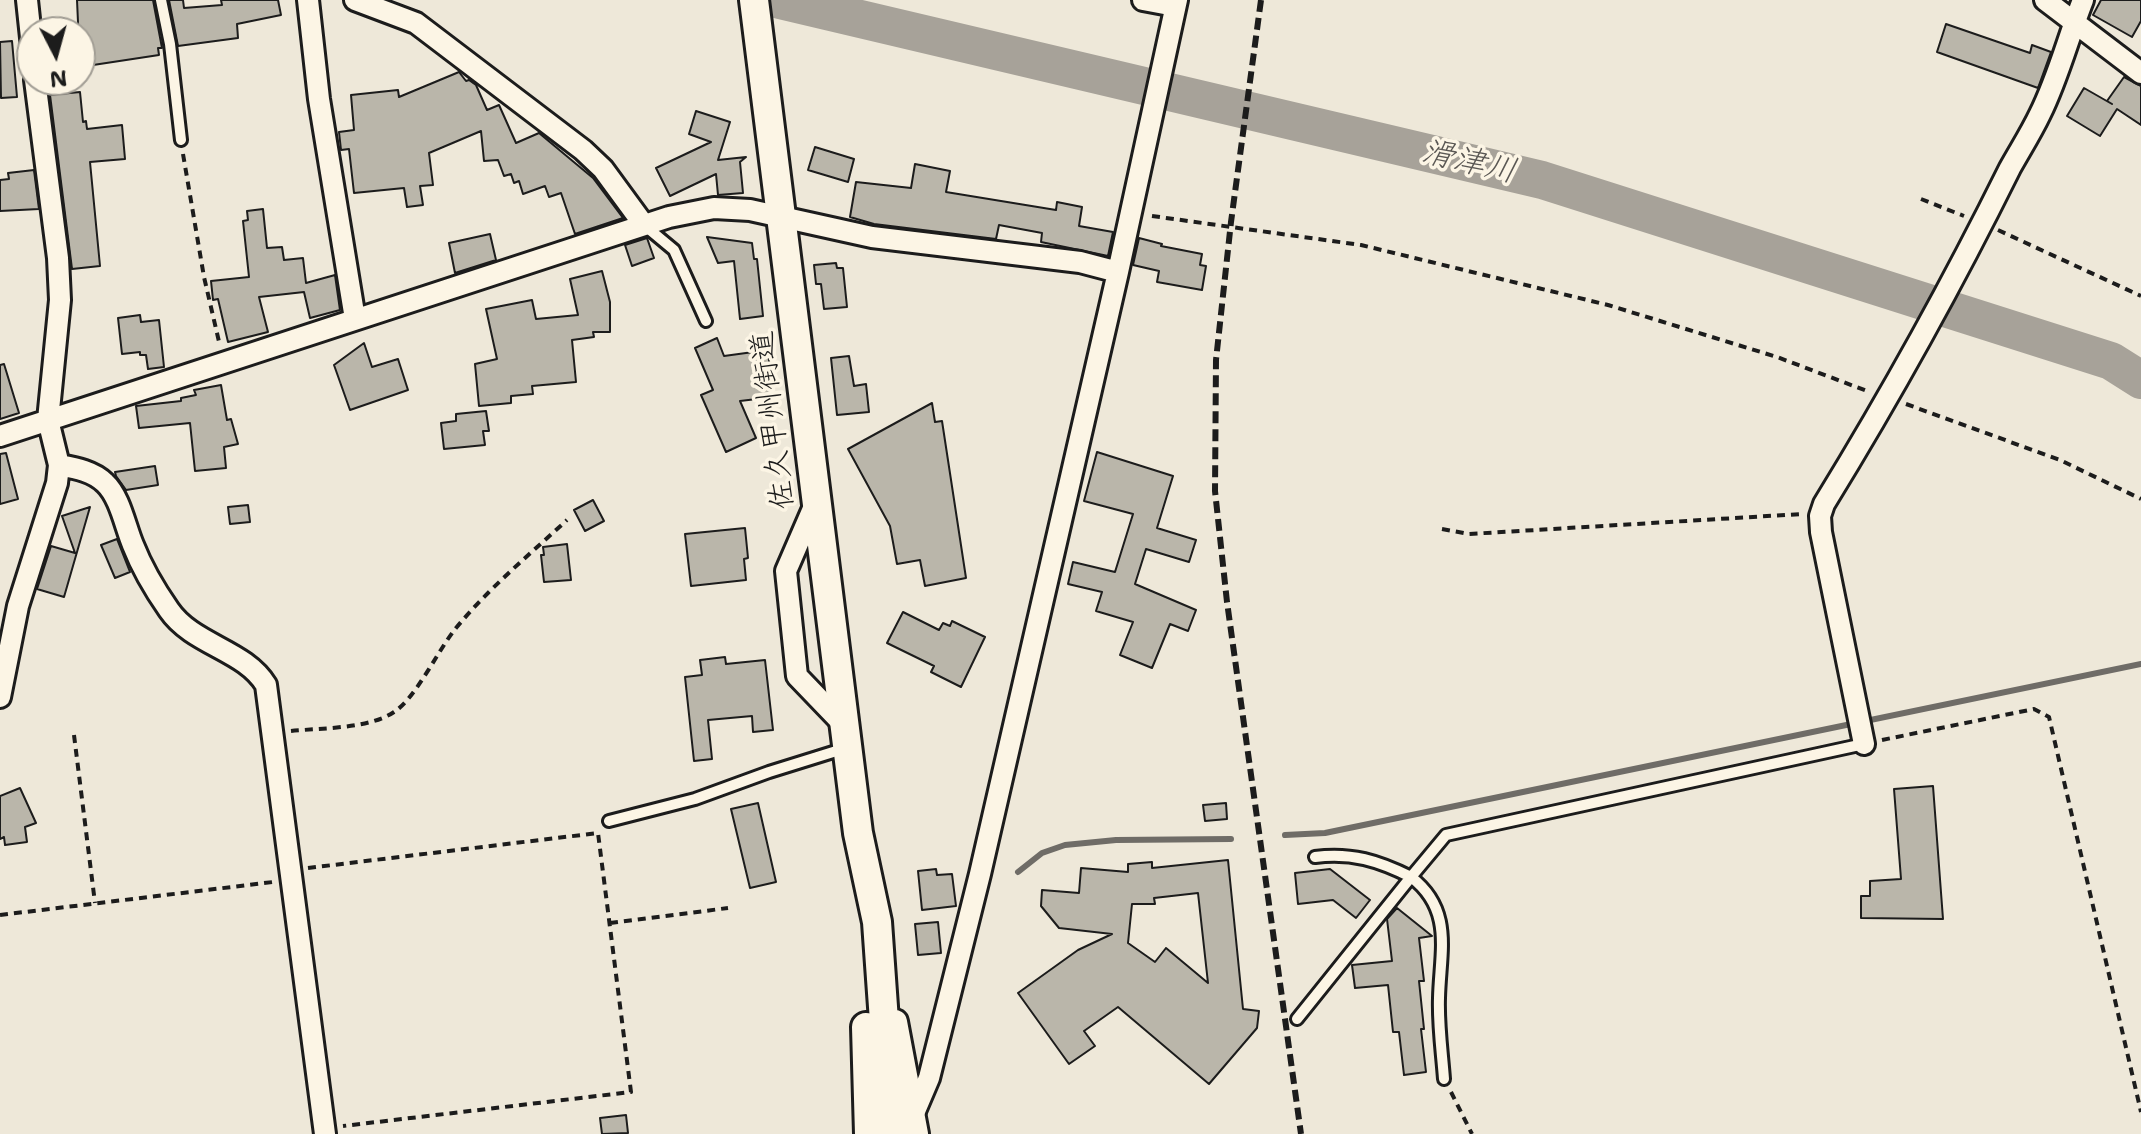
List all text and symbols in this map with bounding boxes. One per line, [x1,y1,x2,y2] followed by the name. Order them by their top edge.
[16,16,96,96] north arrow
[48,63,69,94] text: N
[1418,133,1520,193] water label: 滑津川
[745,328,803,512] street label: 佐久甲州街道

